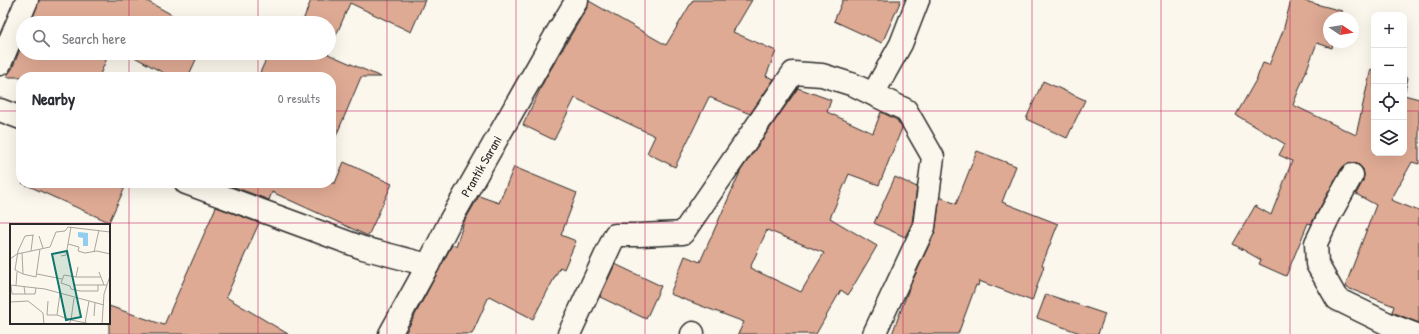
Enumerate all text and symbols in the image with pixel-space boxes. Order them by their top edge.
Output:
north arrow [1323,12,1359,48]
map controls [1371,12,1407,156]
button: + [1371,12,1407,48]
search box [16,16,336,60]
icon: search [30,27,52,49]
text: Search here [62,28,126,49]
button: − [1371,48,1407,84]
button: locate [1371,84,1407,120]
text: Nearby [32,87,75,110]
text: 0 results [278,89,320,107]
button: layers [1371,120,1407,156]
street label: Prantik Sarani [456,132,506,200]
inset map [10,224,110,324]

